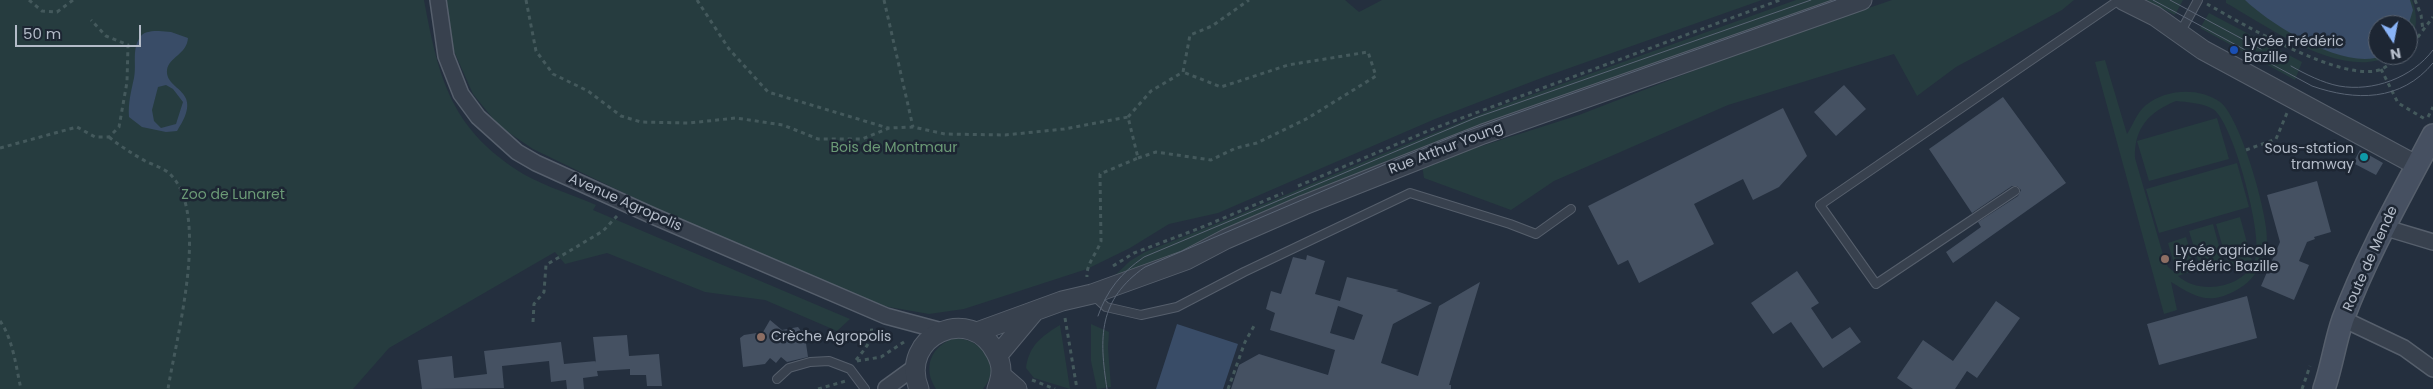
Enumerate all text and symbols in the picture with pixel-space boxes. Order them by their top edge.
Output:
scale bar [18,15,144,47]
north arrow [2368,15,2418,65]
text: 50 m [23,23,61,44]
place label: Lycée Frédéric Bazille [2244,34,2344,66]
text: N [2389,43,2403,65]
marker: Lycée Frédéric Bazille [2228,44,2240,56]
street label: Rue Arthur Young [1386,119,1506,179]
park label: Bois de Montmaur [830,140,958,156]
place label: Sous-station tramway [2265,141,2354,174]
marker: Sous-station tramway [2358,151,2370,163]
street label: Avenue Agropolis [566,171,684,235]
park label: Zoo de Lunaret [181,187,285,203]
street label: Route de Mende [2340,204,2402,314]
place label: Lycée agricole Frédéric Bazille [2175,243,2278,276]
marker: Lycée agricole Frédéric Bazille [2159,253,2171,265]
place label: Crèche Agropolis [771,329,891,345]
marker: Crèche Agropolis [755,331,767,343]

